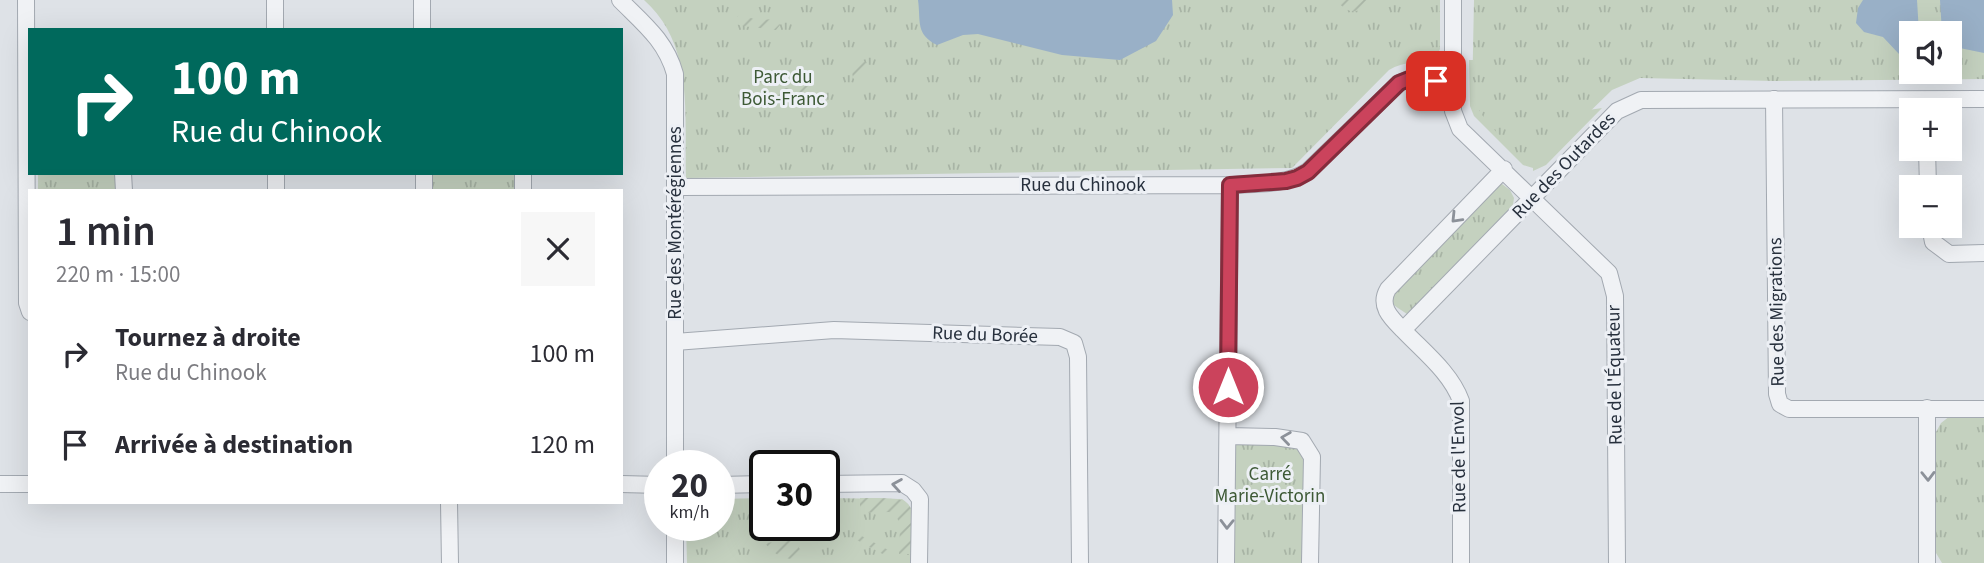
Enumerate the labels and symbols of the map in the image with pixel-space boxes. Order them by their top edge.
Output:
pin [1406,51,1466,111]
park label: Parc du Bois-Franc [741,64,825,113]
street label: Rue des Outardes [1506,107,1622,225]
street label: Rue des Montérégiennes [662,126,689,320]
street label: Rue du Chinook [1020,172,1146,199]
one-way arrow [1452,210,1465,223]
street label: Rue des Migrations [1762,237,1792,387]
street label: Rue de l'Équateur [1600,304,1630,445]
street label: Rue du Borée [932,320,1038,350]
position arrow [1191,350,1265,424]
street label: Rue de l'Envol [1445,401,1473,513]
one-way arrow [1280,431,1292,446]
speed limit sign: 30 [749,450,840,541]
park label: Carré Marie-Victorin [1215,461,1325,510]
one-way arrow [1920,471,1936,482]
one-way arrow [891,478,903,493]
one-way arrow [1219,519,1234,530]

